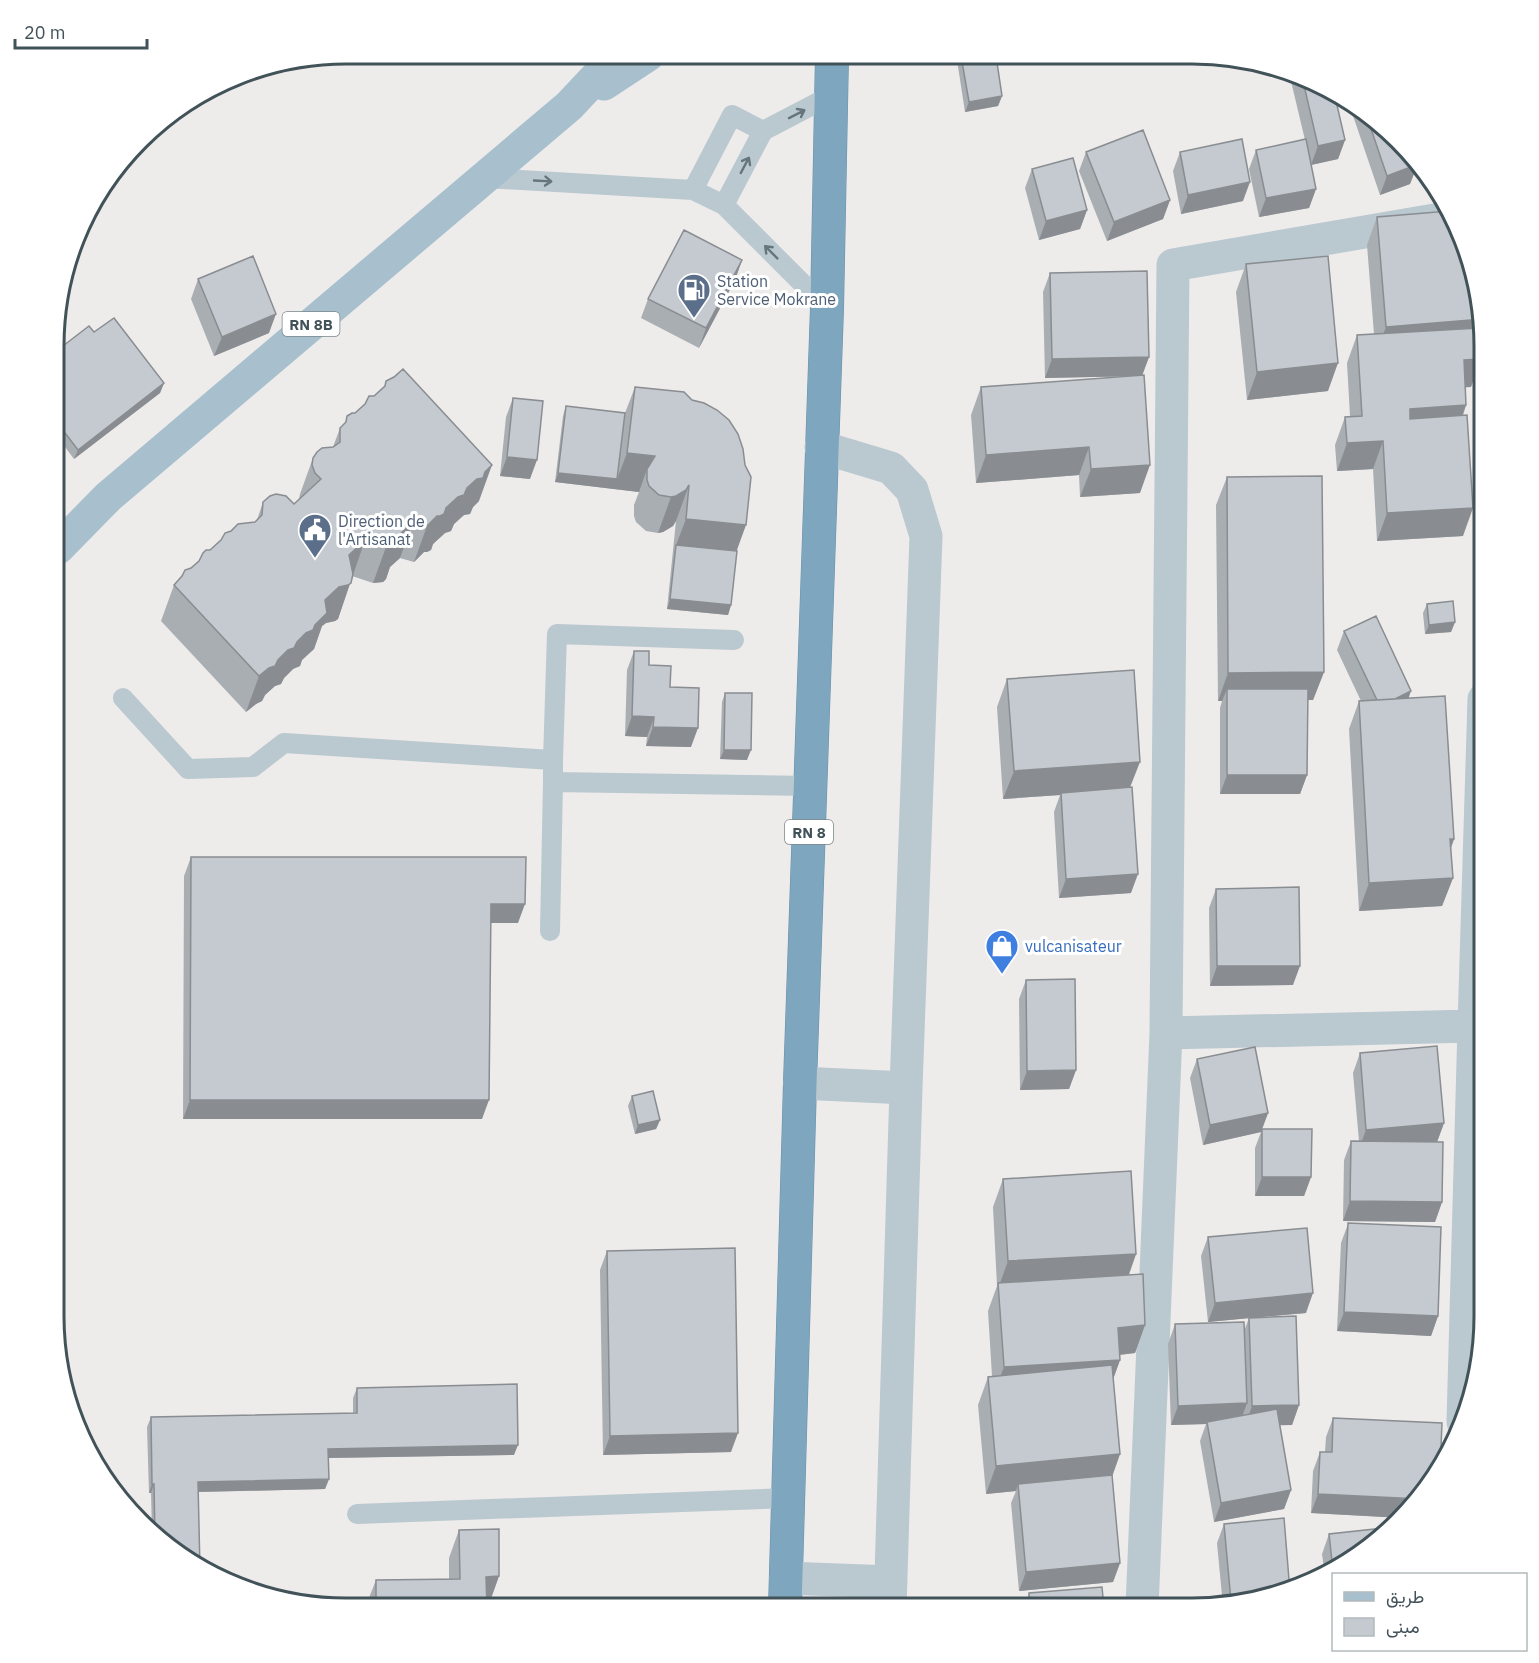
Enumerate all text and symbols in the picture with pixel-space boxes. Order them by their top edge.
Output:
scale bar [15,12,147,50]
text: 20 m [24,21,66,44]
one-way arrow [788,107,806,119]
one-way arrow [740,157,751,175]
one-way arrow [533,176,553,187]
one-way arrow [764,244,778,259]
place label: Station Service Mokrane [717,271,836,309]
fuel station icon: Station Service Mokrane [676,272,712,319]
road number: RN 8B [282,312,340,336]
place label: Direction de l'Artisanat [338,511,425,549]
public building icon: Direction de l'Artisanat [297,512,333,559]
road number: RN 8 [785,820,833,844]
shop icon: vulcanisateur [984,928,1020,975]
place label: vulcanisateur [1025,936,1122,956]
legend [1332,1573,1527,1651]
text: طريق [1386,1585,1424,1608]
text: مبنى [1386,1615,1420,1638]

